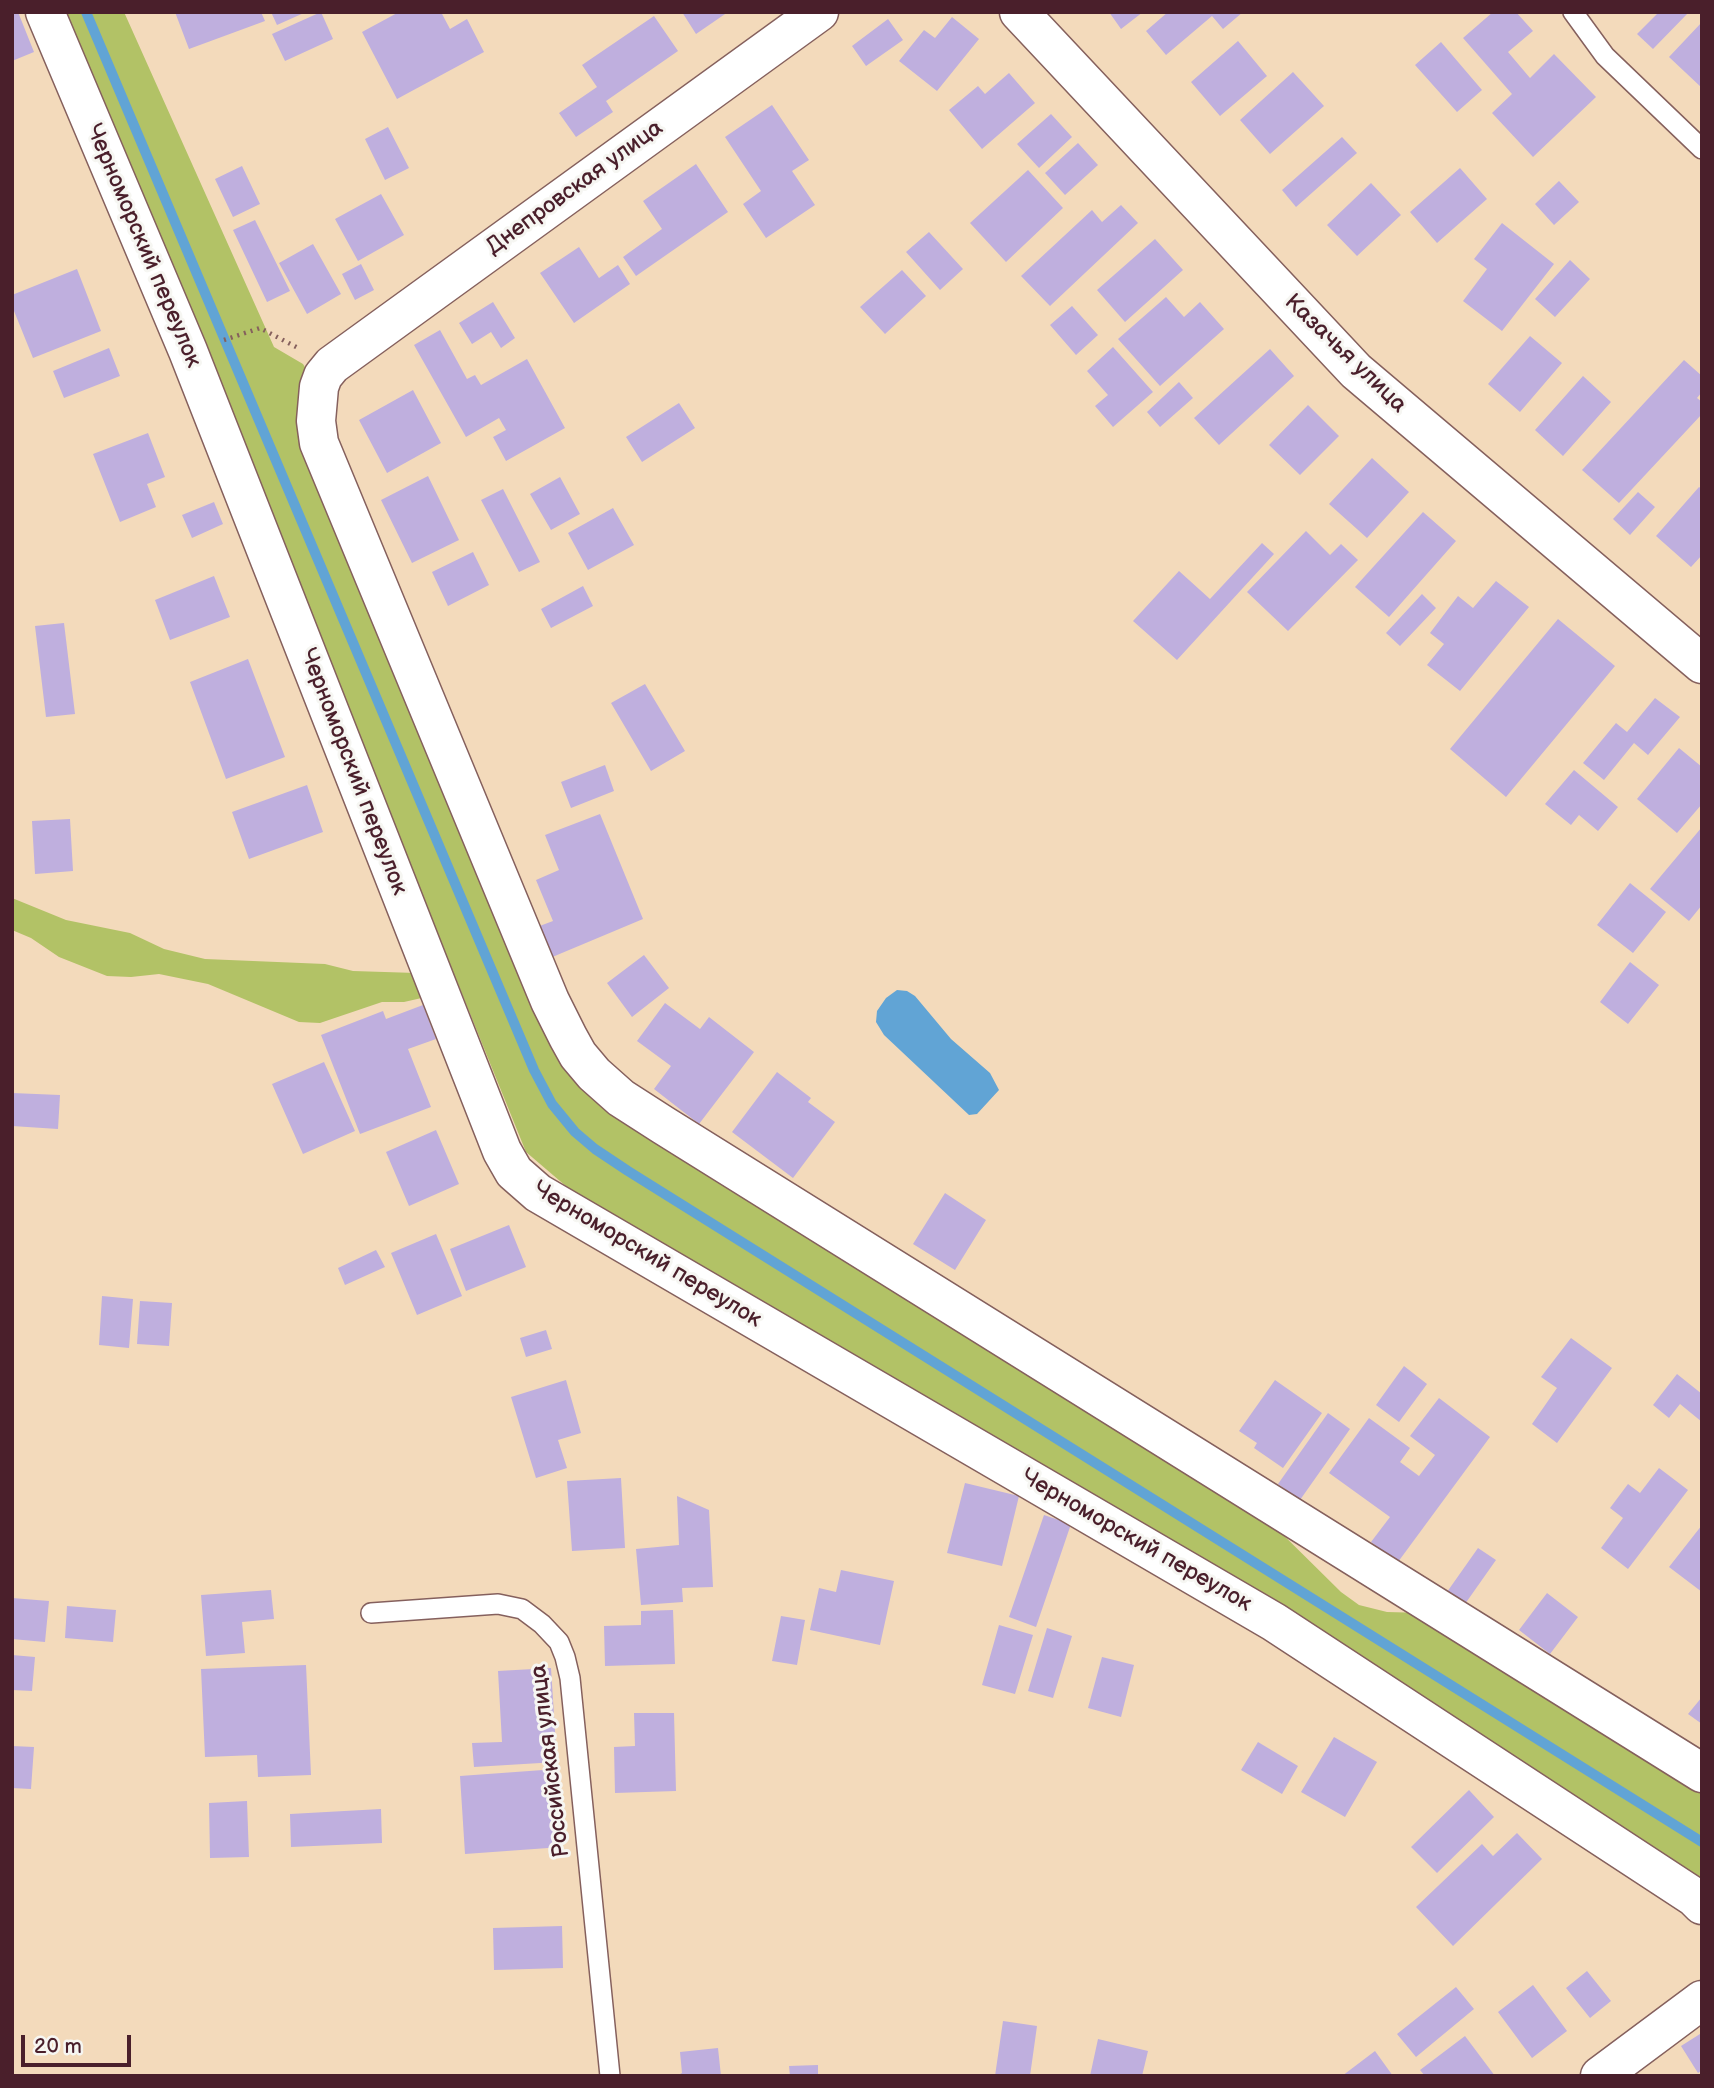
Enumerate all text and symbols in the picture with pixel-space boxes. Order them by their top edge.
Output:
street label: Днепровская улица [481,115,669,261]
street label: Черноморский переулок [79,120,207,372]
street label: Казачья улица [1278,289,1412,419]
street label: Черноморский переулок [293,645,413,899]
street label: Черноморский переулок [528,1176,766,1334]
street label: Черноморский переулок [1016,1464,1256,1618]
street label: Российская улица [525,1663,577,1859]
scale bar [24,2022,135,2066]
text: 20 m [34,2034,82,2059]

